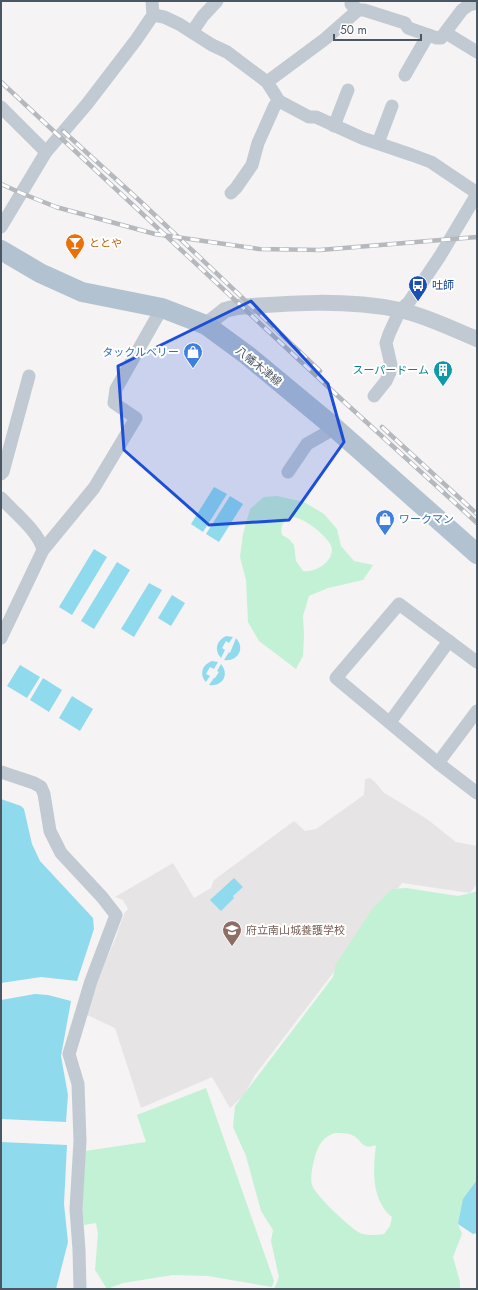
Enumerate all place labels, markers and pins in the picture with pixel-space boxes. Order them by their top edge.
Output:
bar icon: ととや [64,232,86,260]
place label: ととや [89,235,122,251]
bus stop icon: 吐師 [407,274,429,302]
place label: 吐師 [432,277,454,293]
shop icon: タックルベリー [182,341,204,369]
place label: タックルベリー [102,344,179,360]
building icon: スーパードーム [432,359,454,387]
place label: スーパードーム [352,362,429,378]
shop icon: ワークマン [374,508,396,536]
place label: ワークマン [399,511,454,527]
school or university icon: 府立南山城養護学校 [221,919,243,947]
place label: 府立南山城養護学校 [246,922,345,938]

